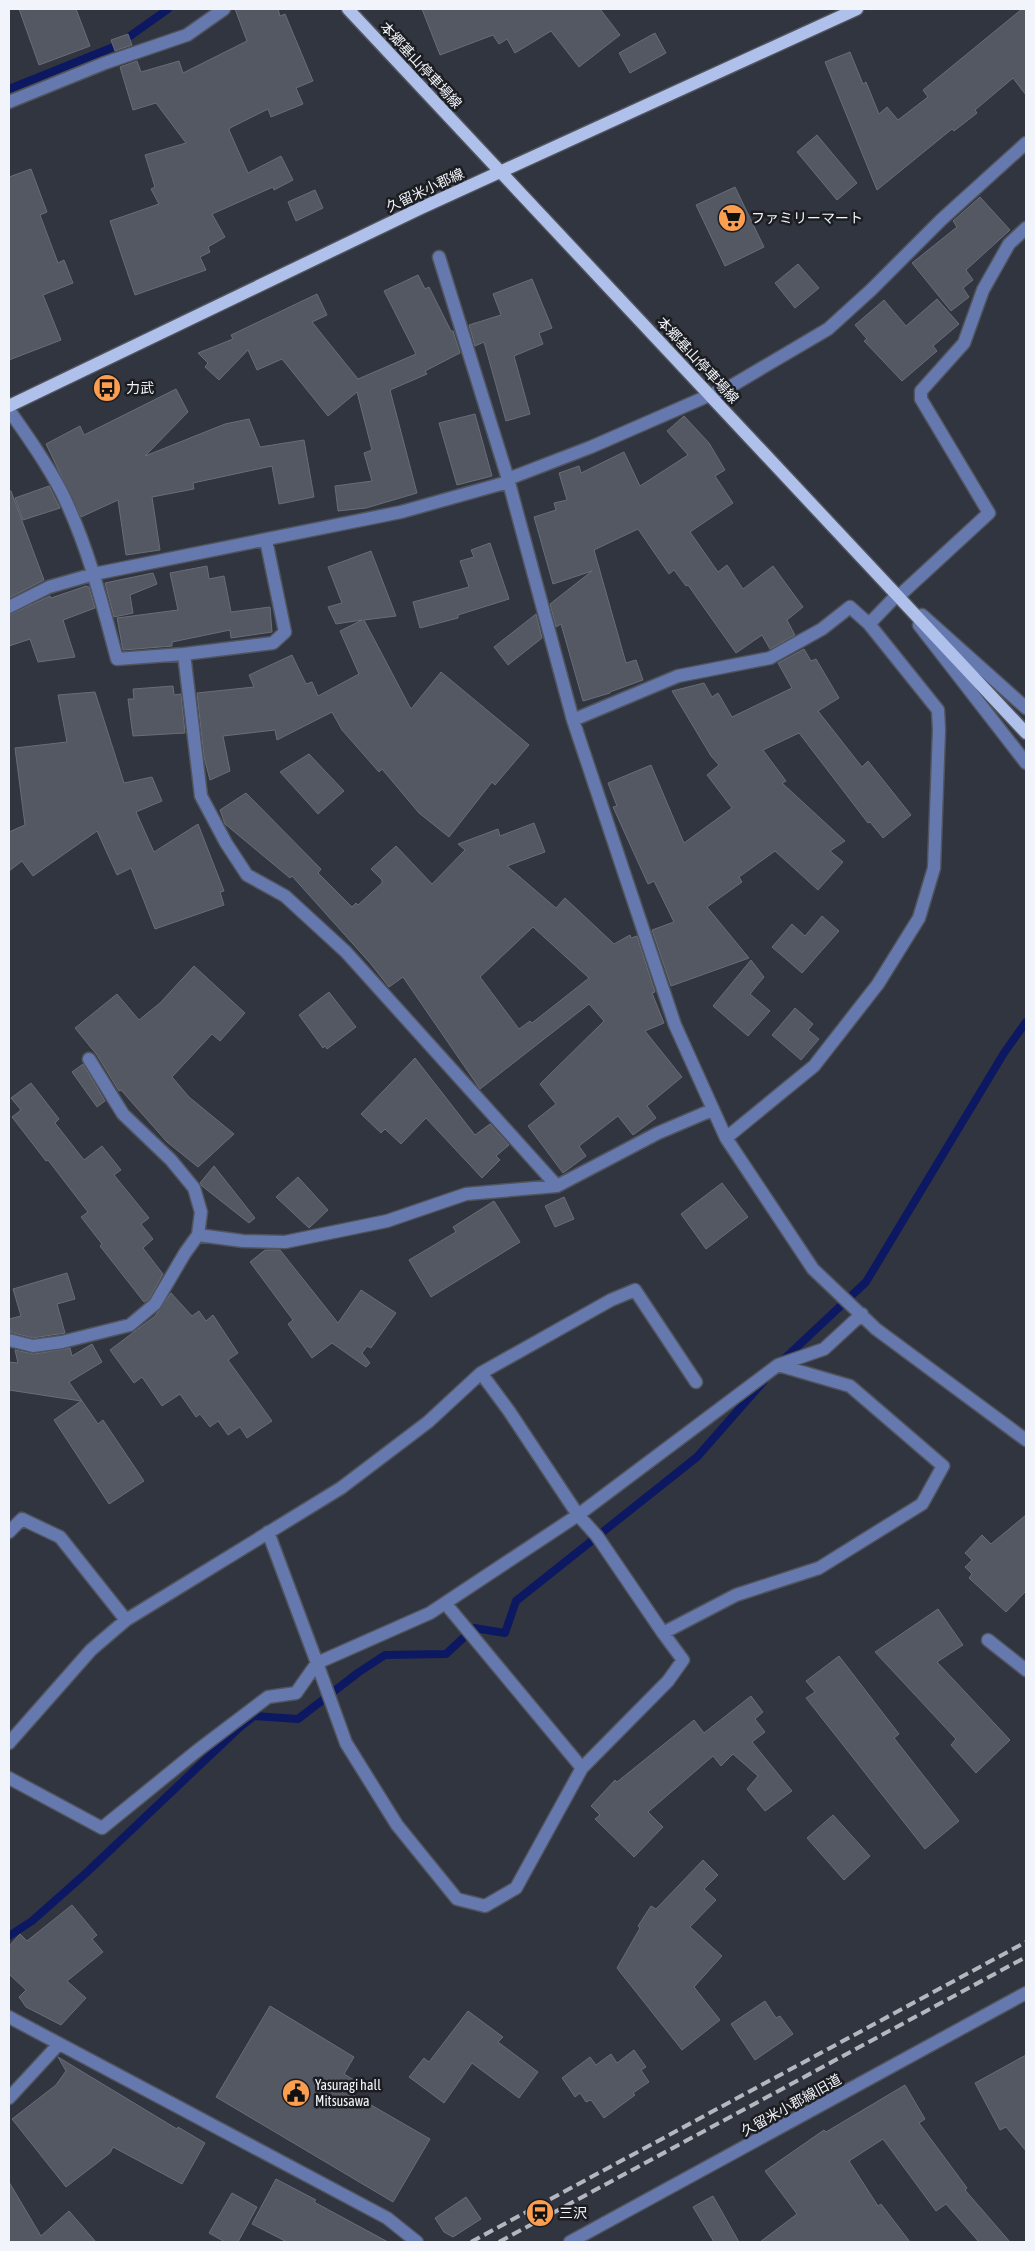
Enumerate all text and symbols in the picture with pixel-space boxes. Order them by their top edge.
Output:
street label: 本郷基山停車場線 [377,19,465,111]
street label: 久留米小郡線 [384,165,466,215]
supermarket icon: ファミリーマート [717,203,747,233]
place label: ファミリーマート [751,210,863,226]
street label: 本郷基山停車場線 [654,314,742,406]
bus stop icon: 力武 [92,373,122,403]
place label: 力武 [126,380,154,396]
street label: 久留米小郡線旧道 [738,2071,844,2139]
place label: Yasuragi hall Mitsusawa [315,2077,381,2109]
public building icon: Yasuragi hall Mitsusawa [281,2078,311,2108]
station icon: 三沢 [525,2198,555,2228]
place label: 三沢 [559,2205,587,2221]

